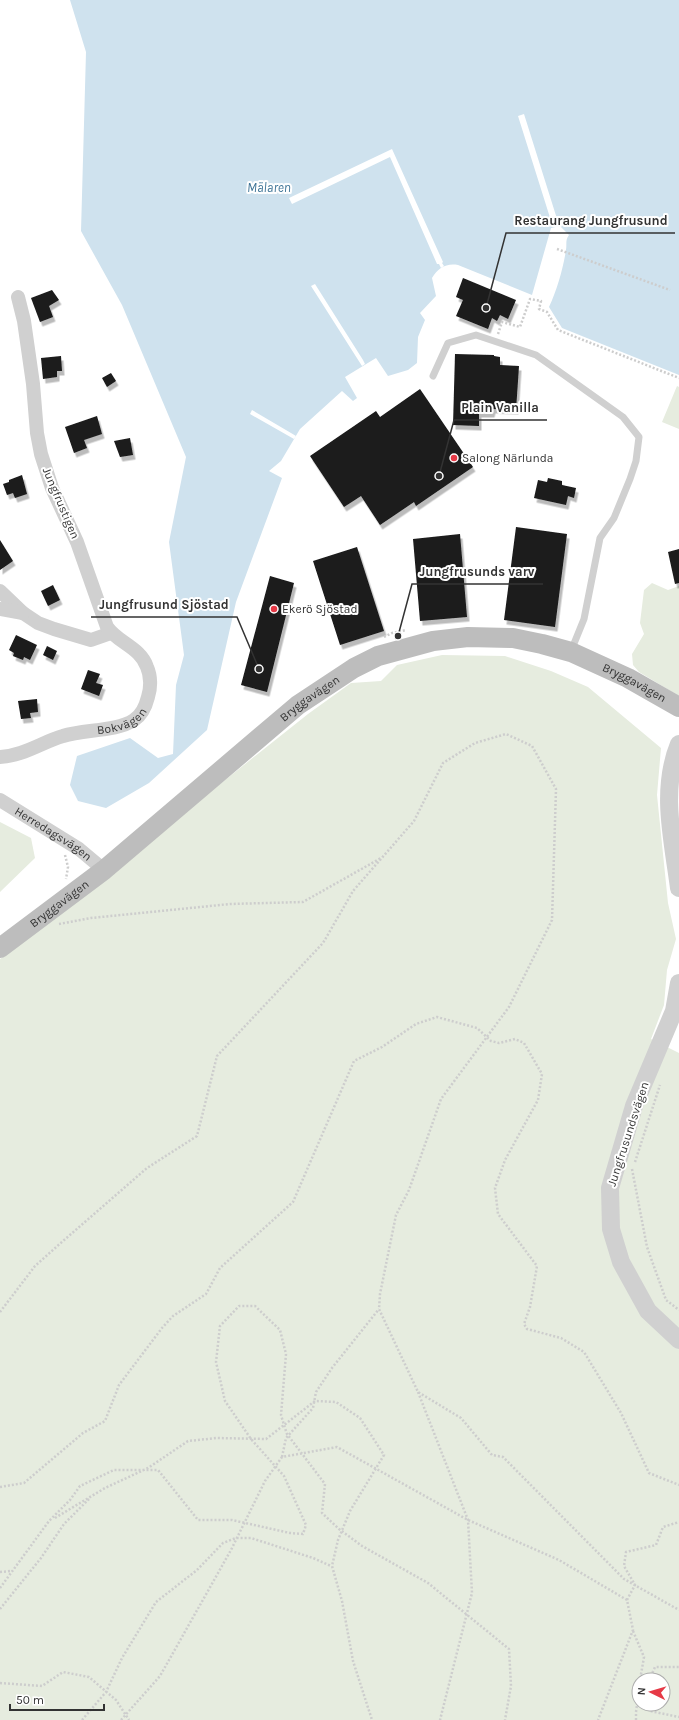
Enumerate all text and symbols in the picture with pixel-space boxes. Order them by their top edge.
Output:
water label: Mälaren [247,180,291,195]
callout: Restaurang Jungfrusund [506,208,675,233]
text: Restaurang Jungfrusund [514,213,668,228]
callout: Plain Vanilla [454,395,547,420]
text: Plain Vanilla [461,400,539,415]
place label: Salong Närlunda [462,451,553,465]
marker: Salong Närlunda [449,453,459,463]
street label: Jungfrustigen [40,465,82,541]
callout: Jungfrusunds varv [412,559,543,584]
text: Jungfrusunds varv [419,564,535,579]
callout: Jungfrusund Sjöstad [91,592,237,617]
text: Jungfrusund Sjöstad [99,597,229,612]
place label: Ekerö Sjöstad [282,602,358,616]
marker: Ekerö Sjöstad [269,604,279,614]
street label: Bryggavägen [600,660,669,705]
street label: Bryggavägen [277,672,342,724]
street label: Bokvägen [96,705,150,737]
street label: Herredagsvägen [12,804,95,864]
street label: Bryggavägen [27,877,92,930]
street label: Jungfrusundsvägen [605,1080,651,1188]
north arrow [631,1672,671,1712]
scale bar [10,1686,104,1712]
text: N [635,1687,648,1696]
text: 50 m [16,1693,44,1707]

